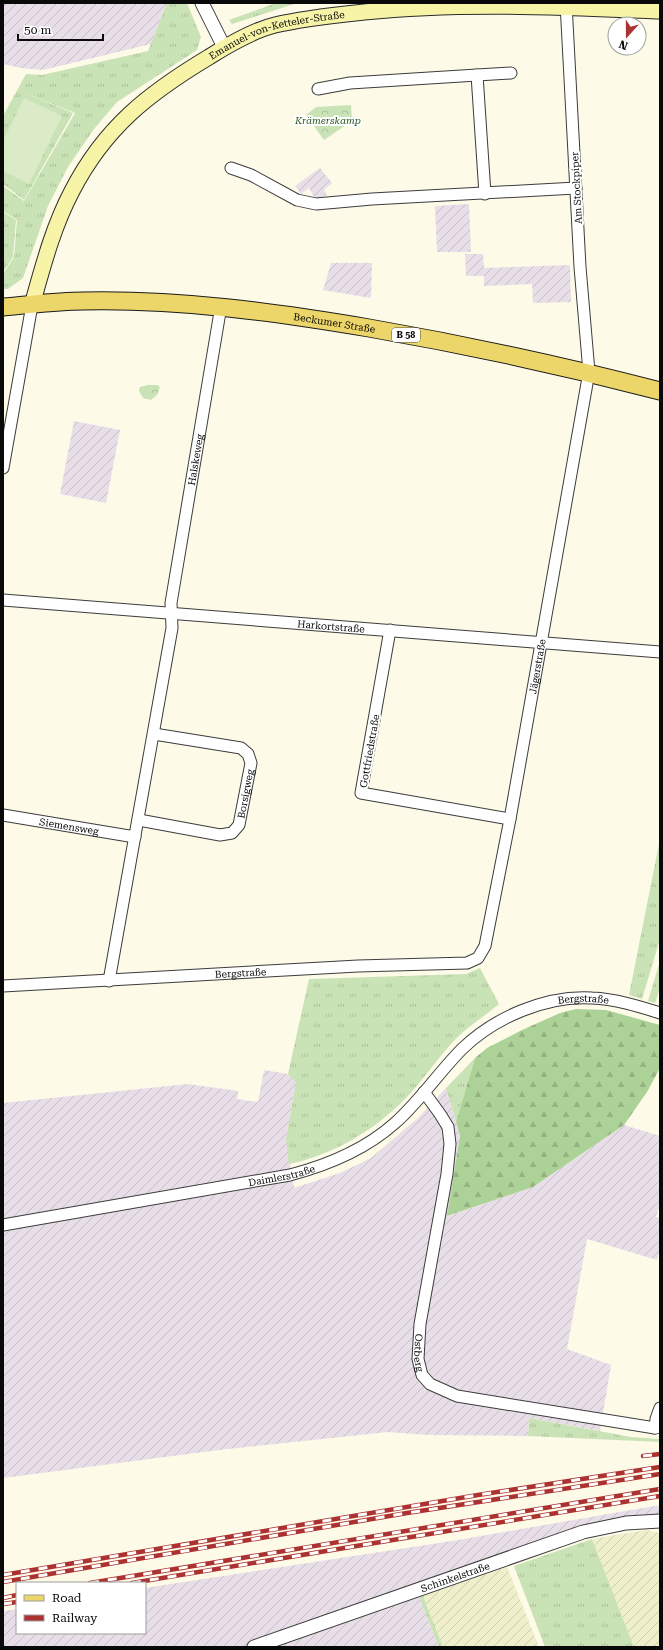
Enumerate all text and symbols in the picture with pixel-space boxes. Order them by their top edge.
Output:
street label: Emanuel-von-Ketteler-Straße [207,9,346,62]
scale bar [18,16,103,42]
north arrow [607,16,647,56]
text: 50 m [24,23,51,37]
text: N [617,37,630,52]
park label: Krämerskamp [294,115,361,126]
street label: Am Stockpiper [569,152,584,224]
street label: Beckumer Straße [293,311,377,335]
road number: B 58 [392,328,420,342]
street label: Halskeweg [186,433,205,486]
street label: Harkortstraße [297,618,366,635]
street label: Jägerstraße [527,638,548,695]
street label: Gottfriedstraße [358,713,381,789]
street label: Borsigweg [235,768,256,819]
street label: Siemensweg [39,816,100,837]
street label: Bergstraße [215,966,267,980]
street label: Bergstraße [557,993,610,1006]
street label: Daimlerstraße [248,1163,317,1188]
street label: Ostberg [412,1333,426,1373]
street label: Schinkelstraße [419,1560,492,1594]
legend [16,1582,146,1634]
text: Road [52,1591,82,1605]
text: Railway [52,1611,98,1625]

